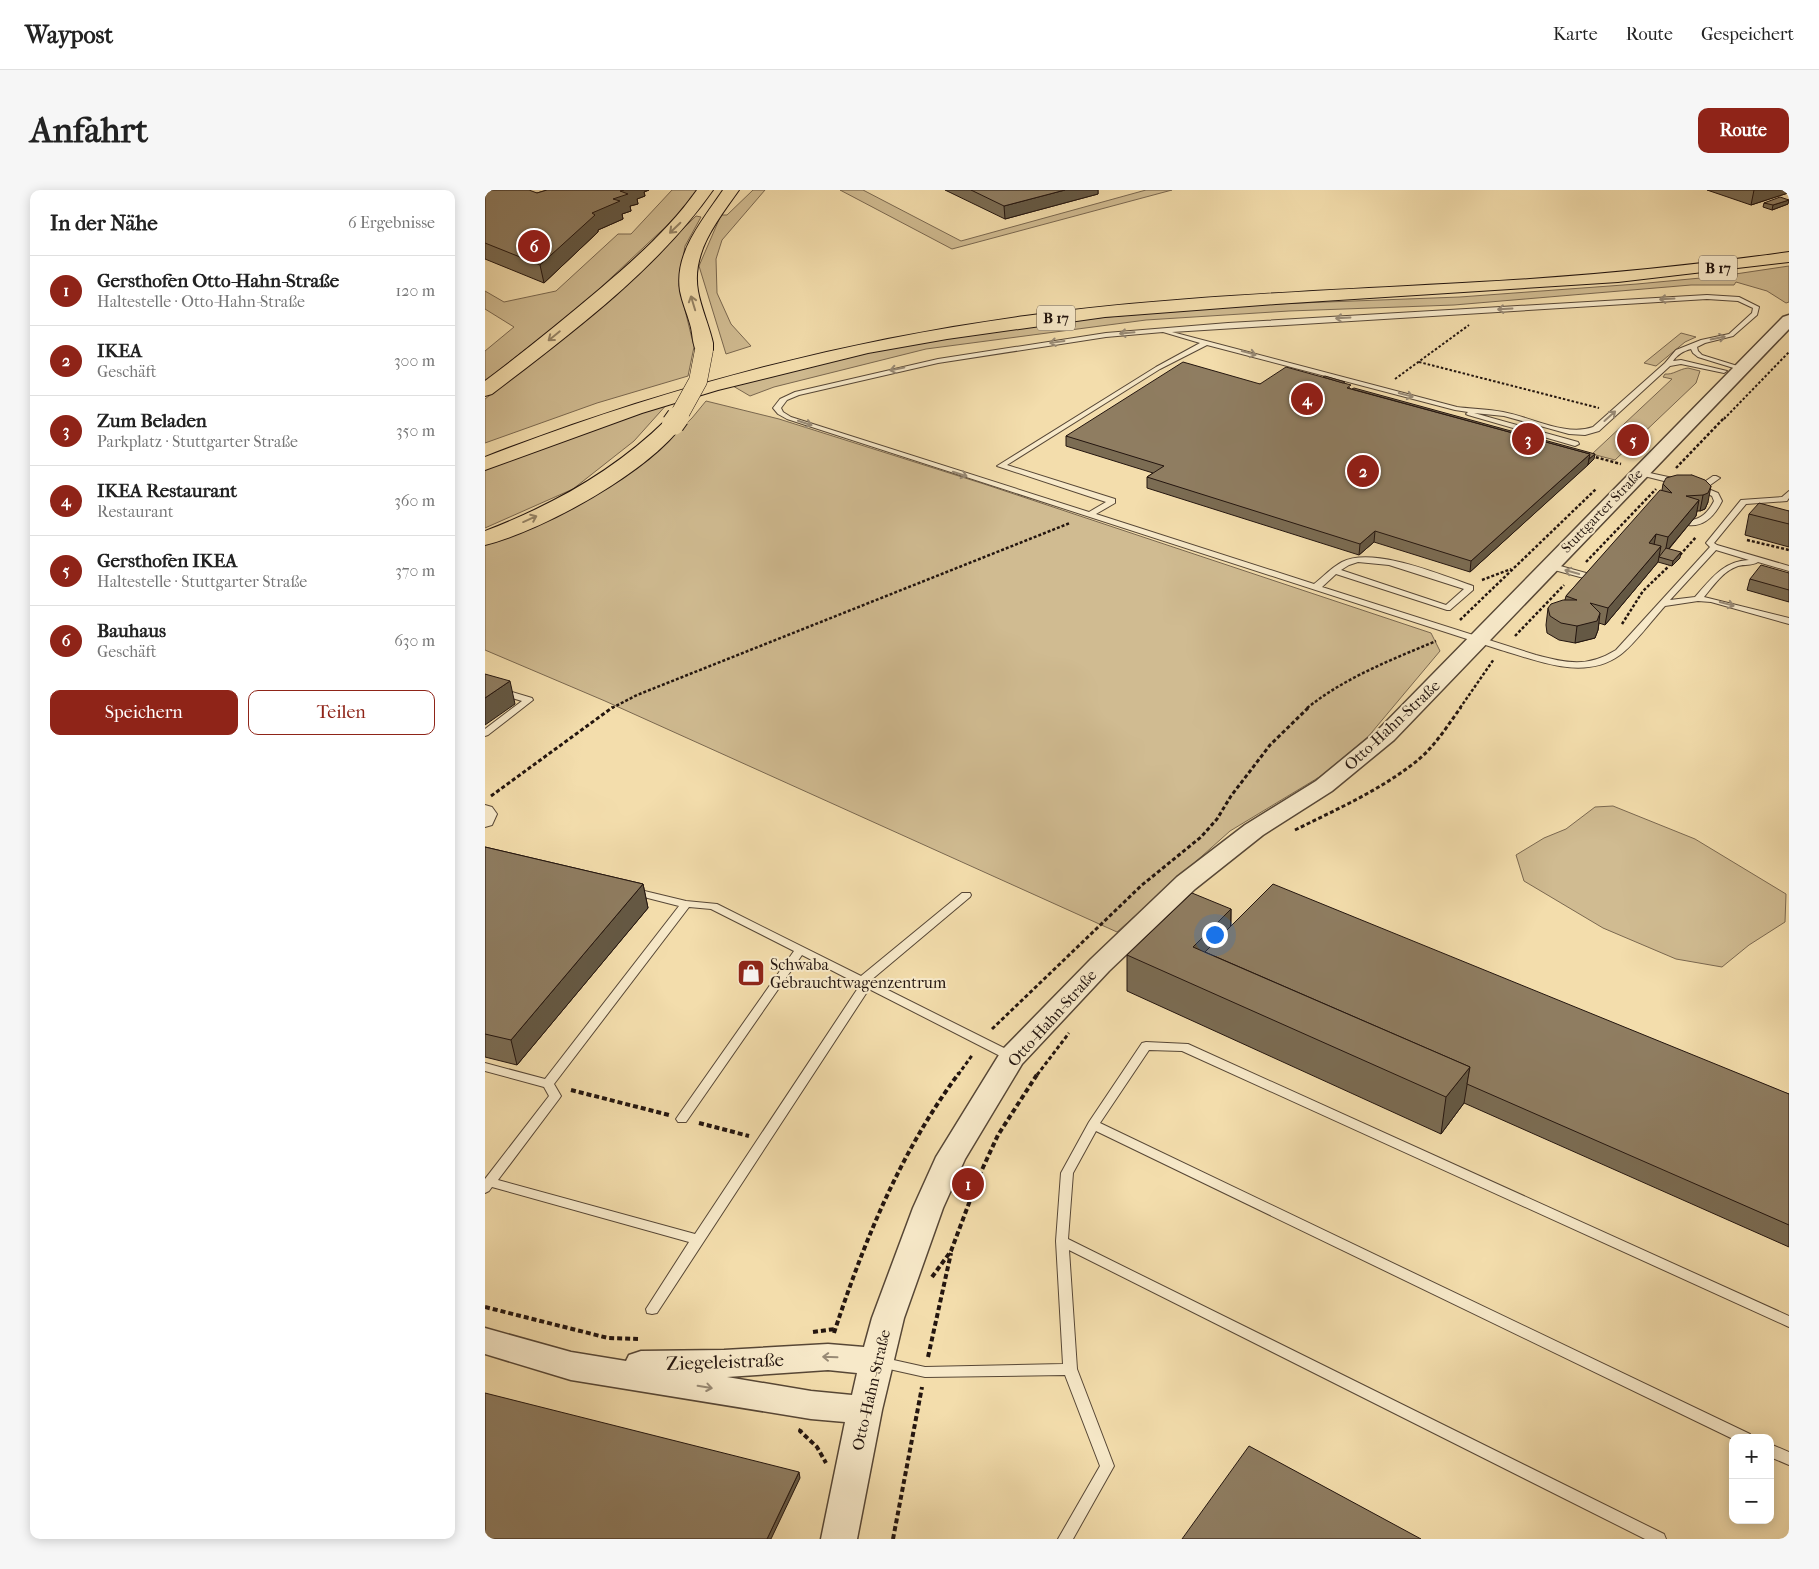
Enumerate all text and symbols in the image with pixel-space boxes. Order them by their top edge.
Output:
text: Waypost [25,21,113,49]
text: Karte [1553,24,1598,45]
text: Route [1626,24,1673,45]
text: Gespeichert [1701,24,1794,45]
button: Route [1698,108,1789,153]
text: Anfahrt [30,110,148,151]
text: In der Nähe [50,211,158,235]
text: 6 Ergebnisse [348,213,435,232]
one-way arrow [669,222,681,234]
pin: 6 [518,227,550,265]
road number: B 17 [1699,256,1737,280]
text: Gersthofen Otto-Hahn-Straße [97,270,339,292]
text: 1 [63,281,69,300]
text: 120 m [396,281,435,300]
text: Haltestelle · Otto-Hahn-Straße [97,292,305,311]
one-way arrow [1659,295,1675,304]
one-way arrow [687,296,697,312]
one-way arrow [1497,304,1513,313]
road number: B 17 [1037,306,1075,330]
one-way arrow [1335,314,1351,323]
one-way arrow [1119,328,1135,338]
one-way arrow [548,330,561,341]
one-way arrow [1710,333,1726,342]
one-way arrow [1050,337,1066,347]
text: IKEA [97,340,142,362]
one-way arrow [1240,349,1256,359]
text: 2 [62,351,70,370]
text: 300 m [394,351,435,370]
text: Geschäft [97,362,157,381]
one-way arrow [890,365,906,374]
pin: 4 [1291,380,1323,418]
one-way arrow [1397,391,1413,401]
text: Zum Beladen [97,410,207,432]
one-way arrow [1603,410,1616,422]
one-way arrow [797,419,813,428]
pin: 3 [1512,420,1544,458]
text: 3 [63,421,69,440]
text: 350 m [396,421,435,440]
pin: 5 [1617,421,1649,459]
text: Parkplatz · Stuttgarter Straße [97,432,298,451]
pin: 2 [1347,452,1379,490]
street label: Stuttgarter Straße [1558,465,1646,557]
one-way arrow [951,470,967,479]
text: IKEA Restaurant [97,480,237,502]
text: 4 [61,491,71,510]
text: 360 m [394,491,435,510]
text: Restaurant [97,502,173,521]
one-way arrow [522,514,537,524]
text: Gersthofen IKEA [97,550,237,572]
text: 5 [63,561,69,580]
text: 370 m [395,561,435,580]
one-way arrow [1564,566,1580,576]
text: Haltestelle · Stuttgarter Straße [97,572,307,591]
one-way arrow [1719,600,1735,610]
text: Bauhaus [97,620,166,642]
text: 6 [62,631,70,650]
text: 630 m [394,631,435,650]
text: Geschäft [97,642,157,661]
street label: Otto-Hahn-Straße [1340,676,1444,774]
button: Speichern [50,690,238,735]
button: Teilen [248,690,435,735]
your location [1202,922,1228,948]
place label: Schwaba Gebrauchtwagenzentrum [770,955,947,992]
shop icon: Schwaba Gebrauchtwagenzentrum [736,958,766,988]
street label: Otto-Hahn-Straße [1004,966,1101,1070]
pin: 1 [952,1165,984,1203]
street label: Otto-Hahn-Straße [848,1328,894,1452]
street label: Ziegeleistraße [666,1349,784,1375]
one-way arrow [822,1353,838,1362]
one-way arrow [697,1383,713,1393]
map controls [1729,1434,1774,1524]
button: + [1729,1434,1774,1479]
button: − [1729,1479,1774,1524]

